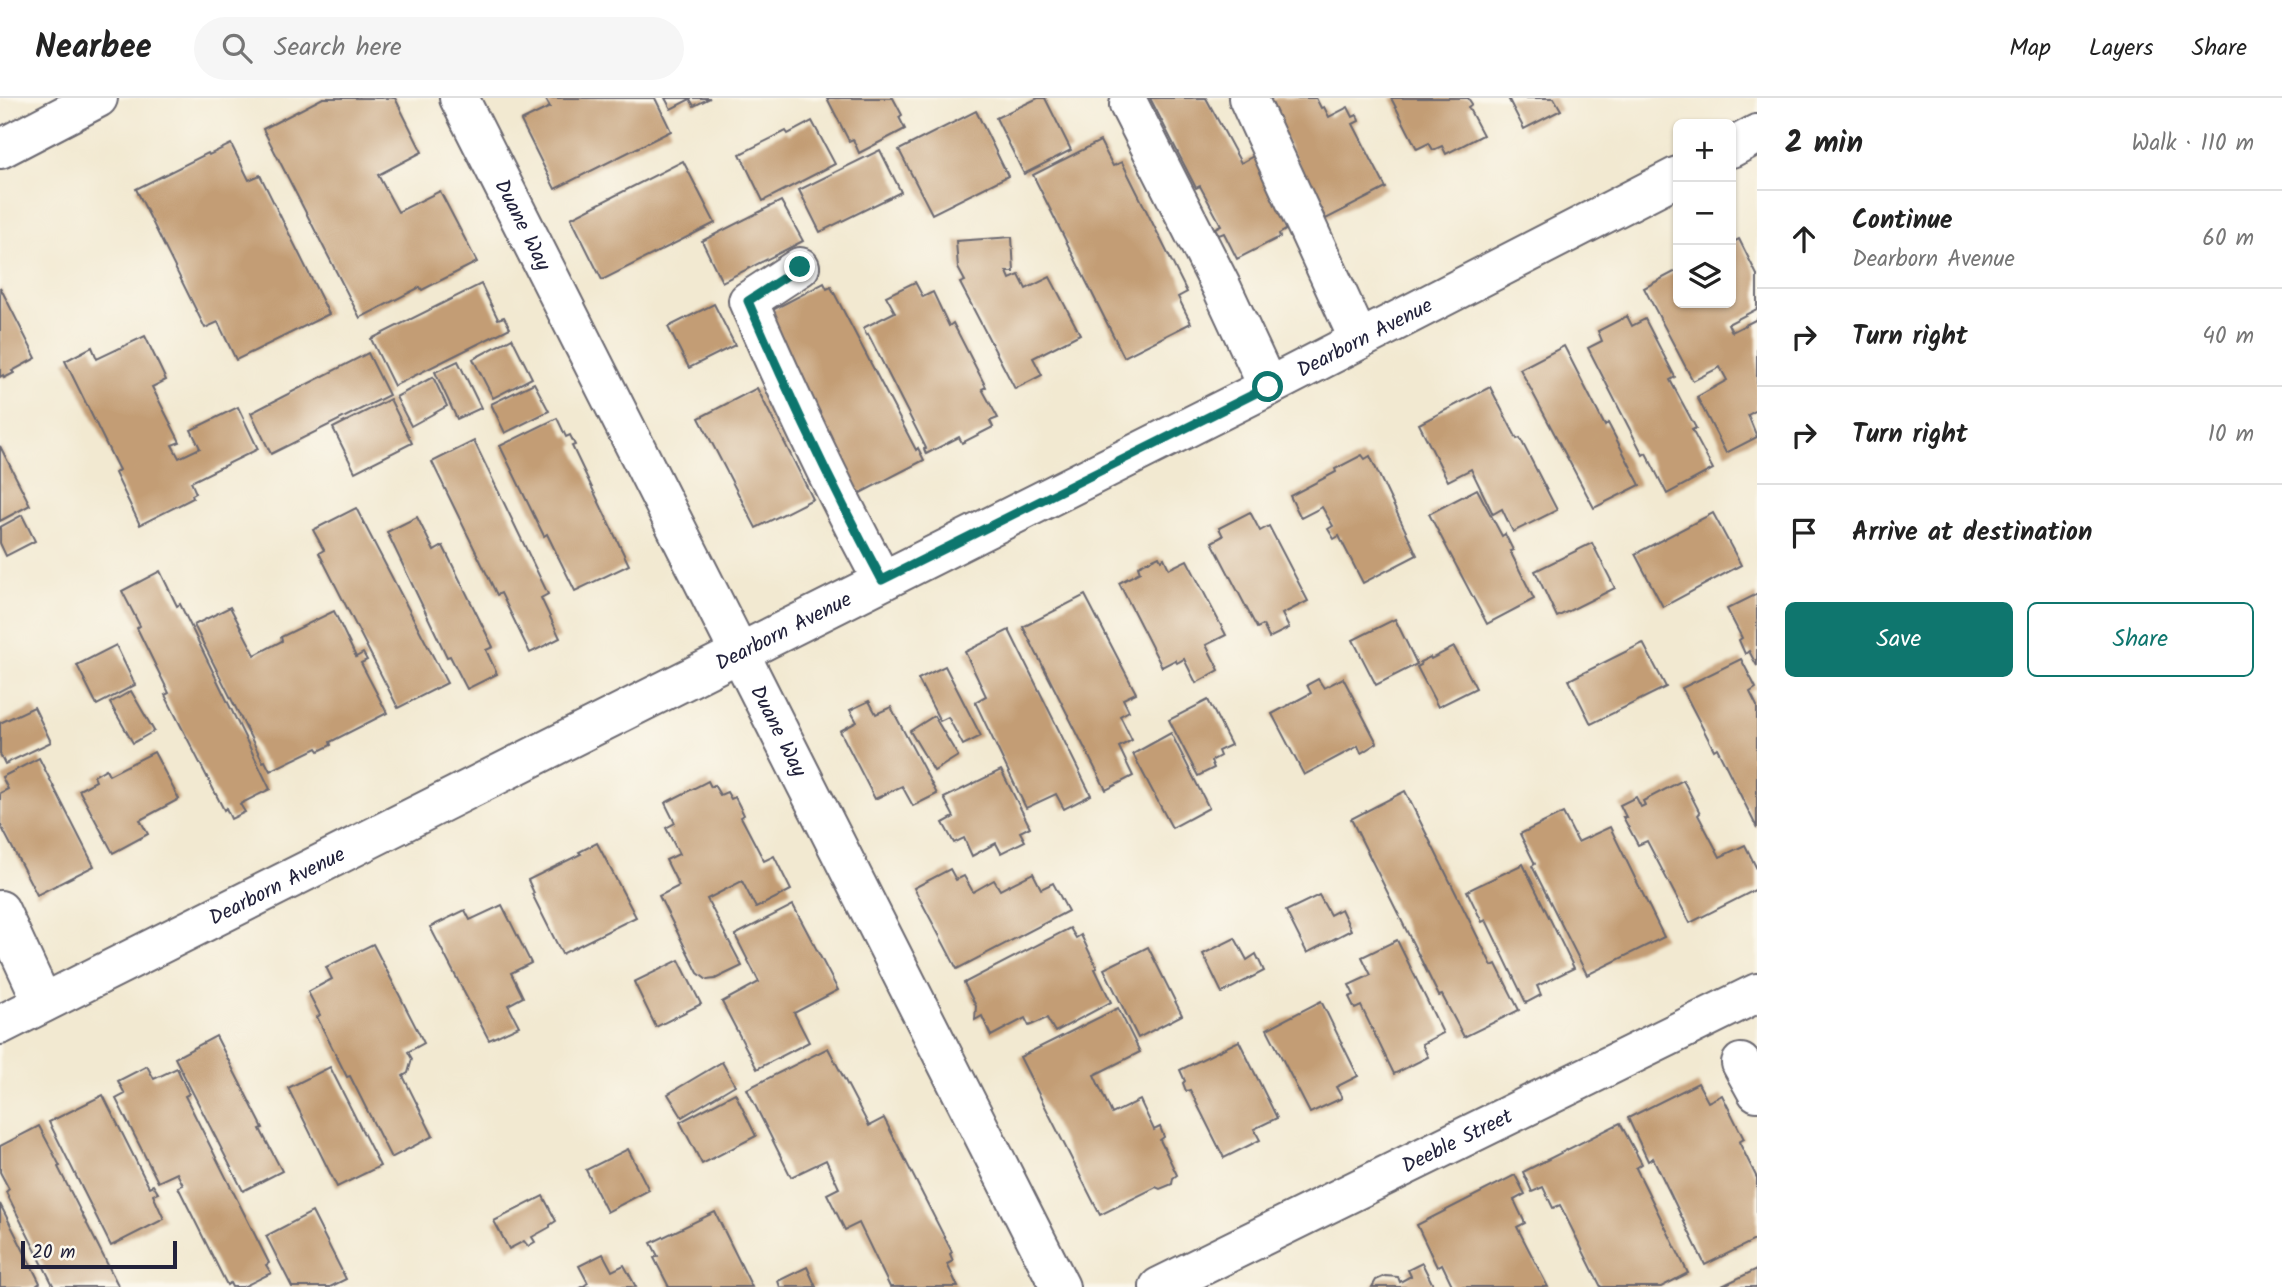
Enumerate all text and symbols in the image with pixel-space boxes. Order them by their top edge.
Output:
search box [194,17,684,80]
text: Nearbee [35,22,152,75]
text: Search here [274,27,402,69]
icon: search [218,29,256,67]
text: Map [2009,29,2051,68]
text: Layers [2089,29,2153,68]
text: Share [2191,29,2247,68]
map controls [1673,119,1736,308]
button: + [1673,119,1736,182]
text: 2 min [1785,120,1863,168]
text: Walk · 110 m [2131,126,2254,162]
street label: Duane Way [485,174,559,277]
button: − [1673,182,1736,245]
text: Continue [1852,200,1953,242]
icon: ahead [1785,220,1823,258]
text: 60 m [2202,221,2254,257]
text: Dearborn Avenue [1852,242,2015,278]
button: layers [1673,245,1736,308]
route end [784,251,815,282]
street label: Dearborn Avenue [1291,290,1439,387]
text: Turn right [1852,316,1968,358]
icon: right [1785,318,1823,356]
text: 40 m [2202,319,2254,355]
route start [1252,371,1283,402]
text: Turn right [1852,414,1968,456]
icon: right [1785,416,1823,454]
text: 10 m [2208,417,2254,453]
text: Arrive at destination [1852,512,2092,554]
icon: arrive [1785,514,1823,552]
street label: Dearborn Avenue [710,584,858,680]
button: Save [1785,602,2013,677]
button: Share [2027,602,2254,677]
street label: Duane Way [741,680,815,783]
street label: Dearborn Avenue [204,839,352,935]
street label: Deeble Street [1397,1100,1519,1183]
scale bar [21,1238,177,1270]
text: 20 m [32,1238,75,1268]

